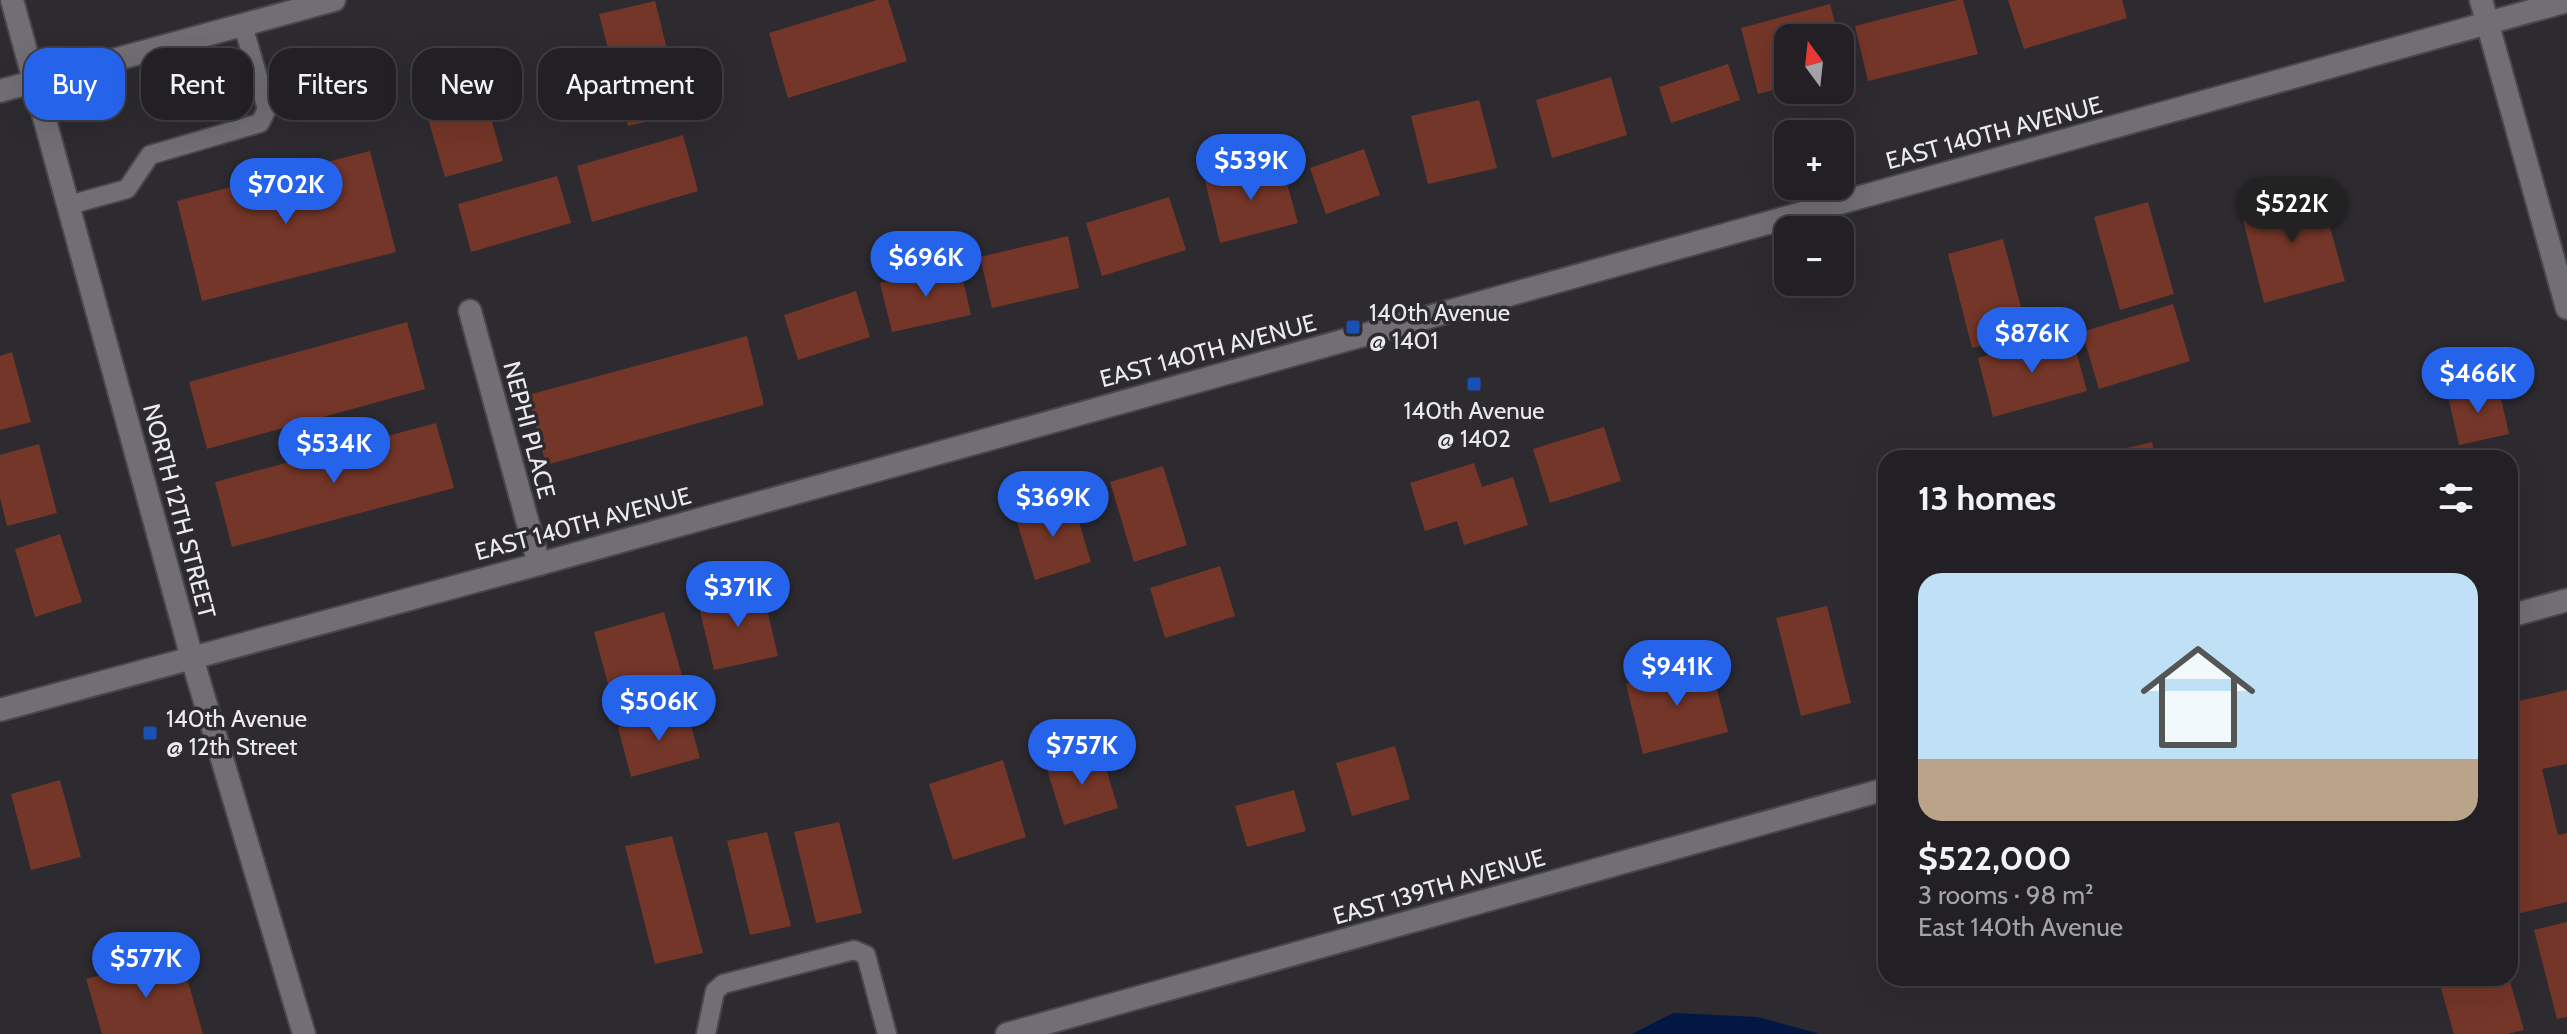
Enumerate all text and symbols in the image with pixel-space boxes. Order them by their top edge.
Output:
north arrow [1774,24,1854,104]
map controls [1774,24,1854,296]
chip: Buy [24,48,125,120]
chip: Rent [141,48,253,120]
chip: Filters [269,48,396,120]
chip: New [412,48,522,120]
chip: Apartment [538,48,722,120]
street label: EAST 140TH AVENUE [1883,90,2105,175]
button: + [1774,120,1854,200]
pin: $539K [1195,134,1307,202]
text: $539K [1214,144,1288,176]
pin: $702K [230,158,342,226]
text: $702K [248,168,324,200]
pin: $522K [2236,177,2348,245]
text: $522K [2256,187,2328,219]
button: − [1774,216,1854,296]
pin: $696K [870,231,982,299]
text: $696K [888,241,964,273]
place label: 140th Avenue @ 1401 [1369,298,1510,355]
pin: $876K [1976,307,2088,375]
street label: EAST 140TH AVENUE [1097,308,1319,393]
text: $876K [1995,317,2069,349]
marker: 140th Avenue @ 1401 [1344,318,1362,336]
pin: $466K [2422,347,2534,415]
text: $466K [2440,357,2516,389]
street label: NEPHI PLACE [497,358,562,502]
marker: 140th Avenue @ 1402 [1465,375,1483,393]
place label: 140th Avenue @ 1402 [1403,396,1545,453]
street label: NORTH 12TH STREET [137,400,222,621]
pin: $534K [278,417,390,485]
text: $534K [296,427,372,459]
pin: $369K [997,471,1109,539]
icon: filters [2434,476,2478,520]
text: 13 homes [1918,477,2056,519]
street label: EAST 140TH AVENUE [472,481,694,566]
text: $369K [1016,481,1090,513]
pin: $371K [682,561,794,629]
text: $371K [704,571,772,603]
icon: home [2126,625,2270,769]
pin: $941K [1621,640,1733,708]
text: $941K [1641,650,1713,682]
pin: $506K [603,675,715,743]
text: $506K [620,685,698,717]
place label: 140th Avenue @ 12th Street [166,704,307,761]
pin: $757K [1026,719,1138,787]
marker: 140th Avenue @ 12th Street [141,724,159,742]
text: $757K [1046,729,1118,761]
text: $522,000 [1918,837,2072,879]
street label: EAST 139TH AVENUE [1330,842,1548,931]
text: 3 rooms · 98 m² [1918,879,2094,911]
text: East 140th Avenue [1918,911,2123,943]
pin: $577K [90,932,202,1000]
text: $577K [110,942,182,974]

